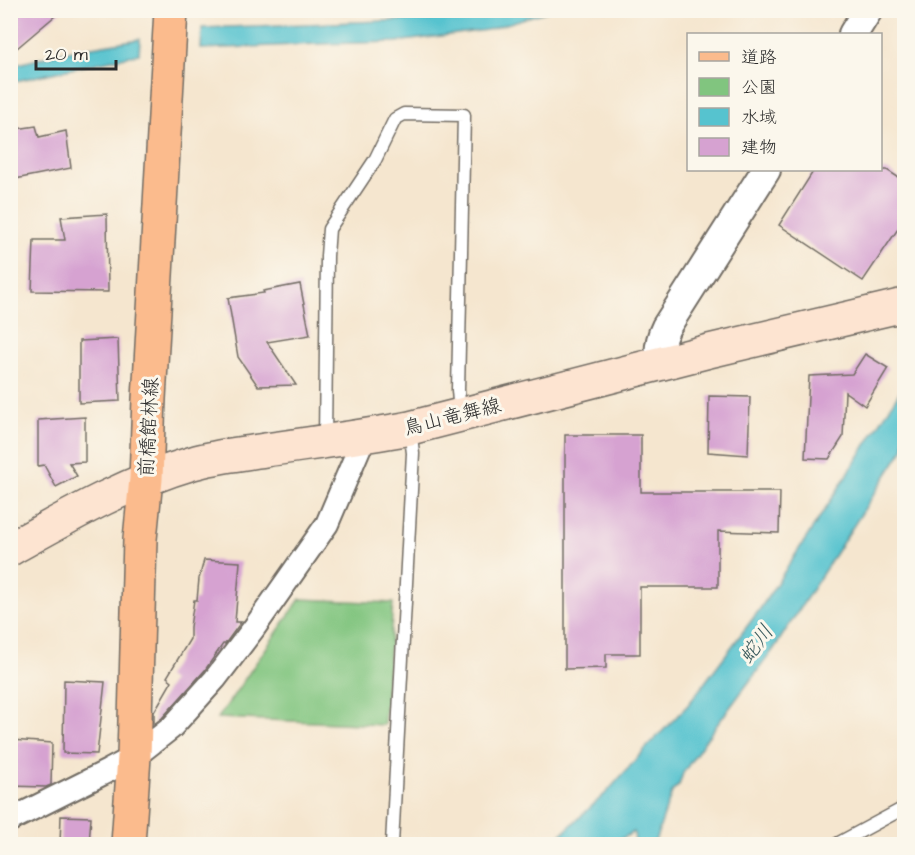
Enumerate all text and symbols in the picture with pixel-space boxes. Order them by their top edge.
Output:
scale bar [36,33,116,71]
legend [687,33,882,171]
text: 20 m [45,42,88,67]
text: 道路 [741,45,777,70]
text: 公園 [741,75,777,100]
text: 水域 [741,105,777,130]
text: 建物 [741,135,777,160]
street label: 前橋館林線 [132,376,166,478]
street label: 鳥山竜舞線 [400,391,504,443]
water label: 蛇川 [732,619,780,670]

